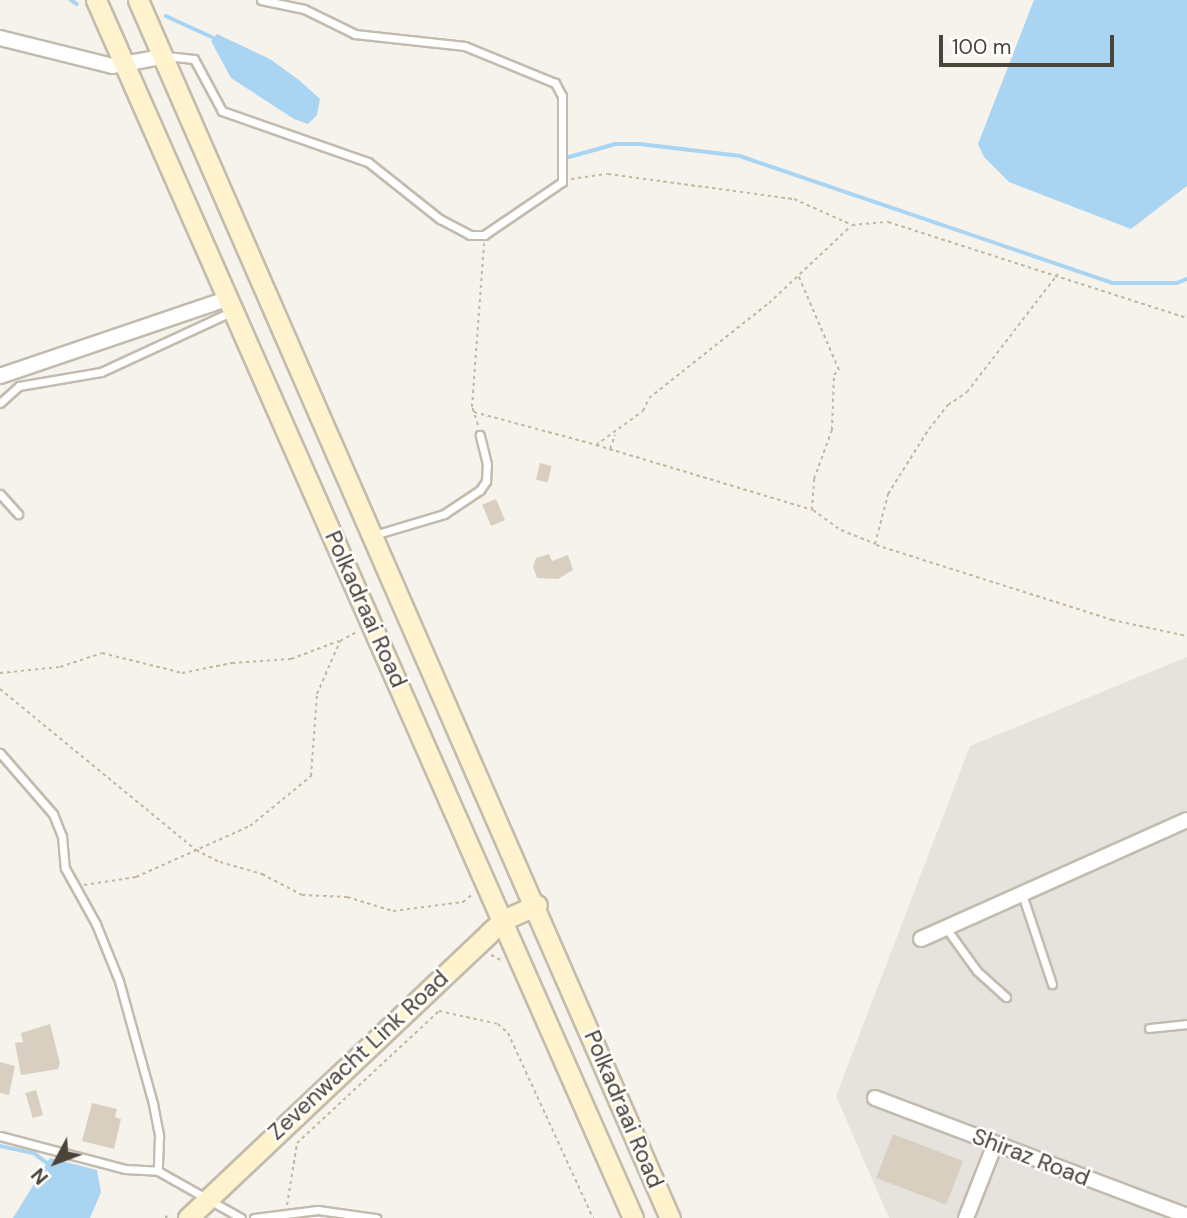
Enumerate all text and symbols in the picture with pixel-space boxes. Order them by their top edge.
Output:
scale bar [942,21,1117,65]
text: 100 m [952,33,1012,61]
street label: Polkadraai Road [319,526,413,692]
street label: Zevenwacht Link Road [262,964,454,1146]
street label: Polkadraai Road [578,1026,670,1192]
street label: Shiraz Road [968,1122,1094,1192]
north arrow [21,1127,91,1197]
text: N [26,1163,54,1190]

